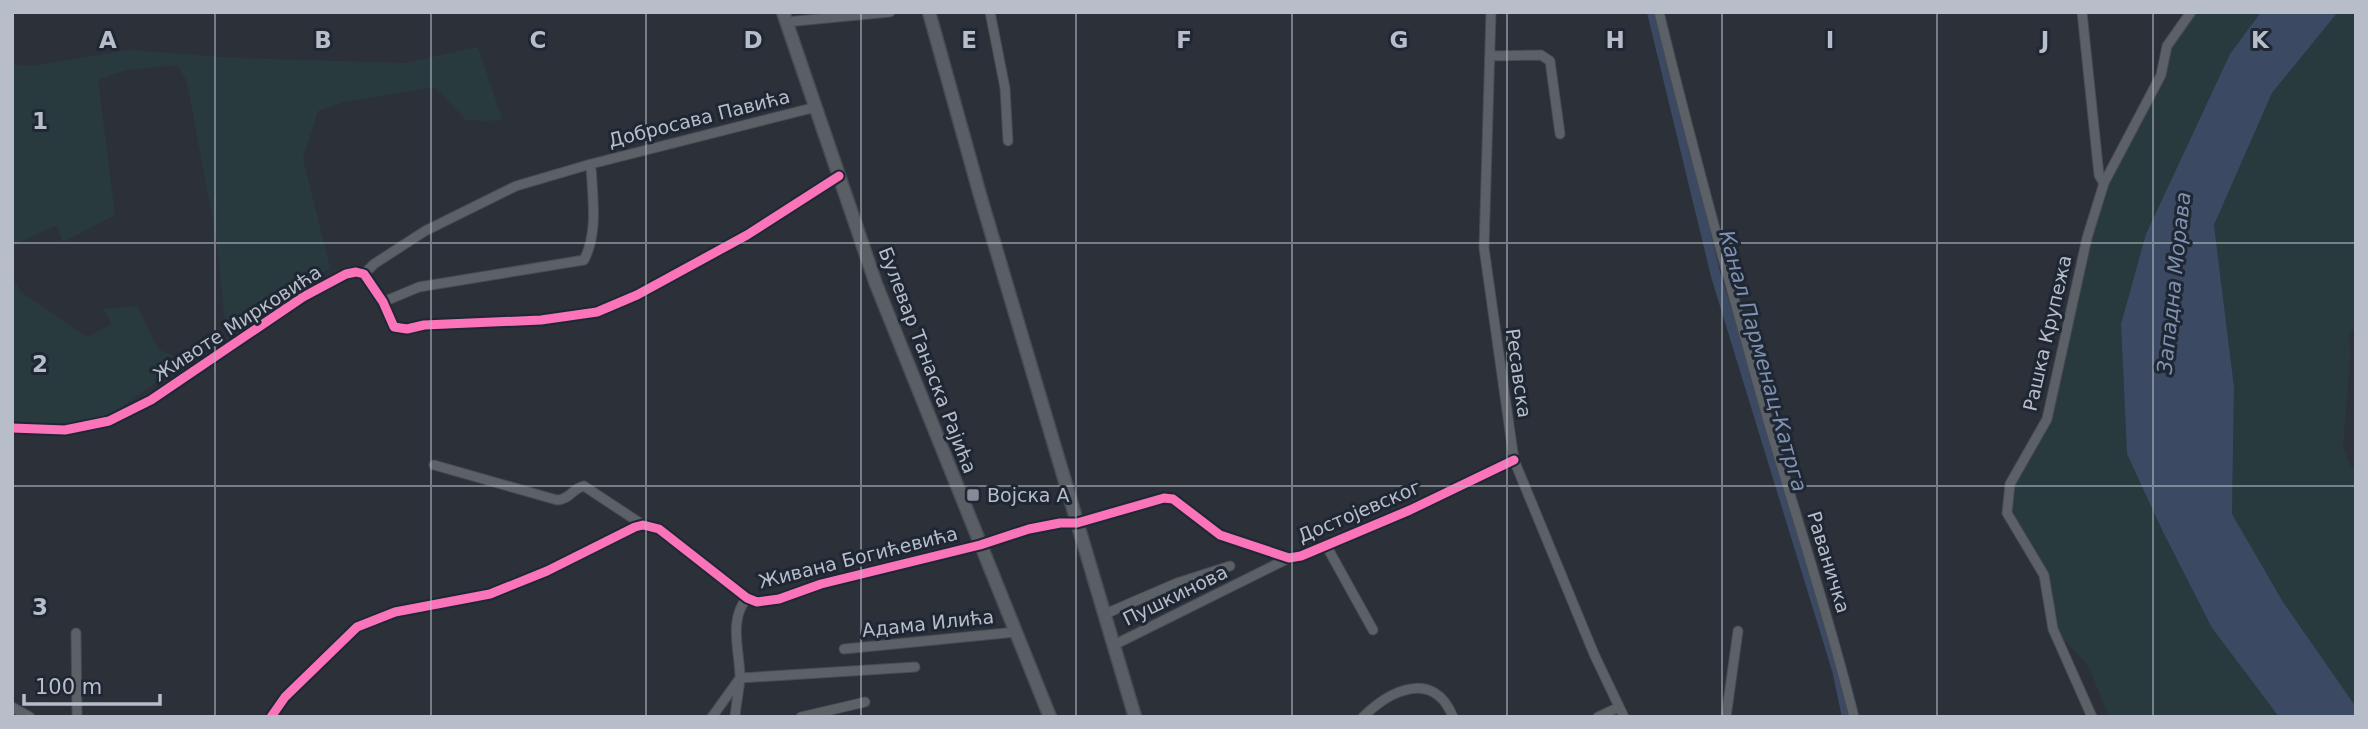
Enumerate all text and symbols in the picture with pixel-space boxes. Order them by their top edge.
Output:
text: A [99,27,117,53]
text: B [314,27,332,53]
text: C [530,27,546,53]
text: D [743,27,763,53]
text: E [961,27,977,53]
text: F [1176,27,1192,53]
text: G [1390,27,1408,53]
text: H [1605,27,1625,53]
text: I [1826,27,1834,53]
text: J [2039,27,2049,53]
text: K [2251,27,2270,53]
street label: Добросава Павића [606,85,792,151]
text: 1 [32,108,48,134]
water label: Западна Морава [2152,191,2196,375]
water label: Канал Парменац-Катрга [1714,227,1812,495]
street label: Булевар Танаска Рајића [875,244,981,476]
street label: Рашка Крупежа [2018,253,2076,413]
street label: Животе Мирковића [149,260,325,386]
street label: Ресавска [1502,327,1536,419]
text: 2 [32,351,48,377]
street label: Достојевског [1294,475,1424,547]
place label: Војска А [987,484,1070,506]
marker: Војска А [965,487,981,503]
street label: Раваничка [1803,509,1855,615]
street label: Живана Богићевића [756,522,960,592]
street label: Пушкинова [1119,560,1231,630]
text: 3 [32,594,48,620]
street label: Адама Илића [861,605,995,641]
scale bar [24,662,161,706]
text: 100 m [35,675,102,699]

